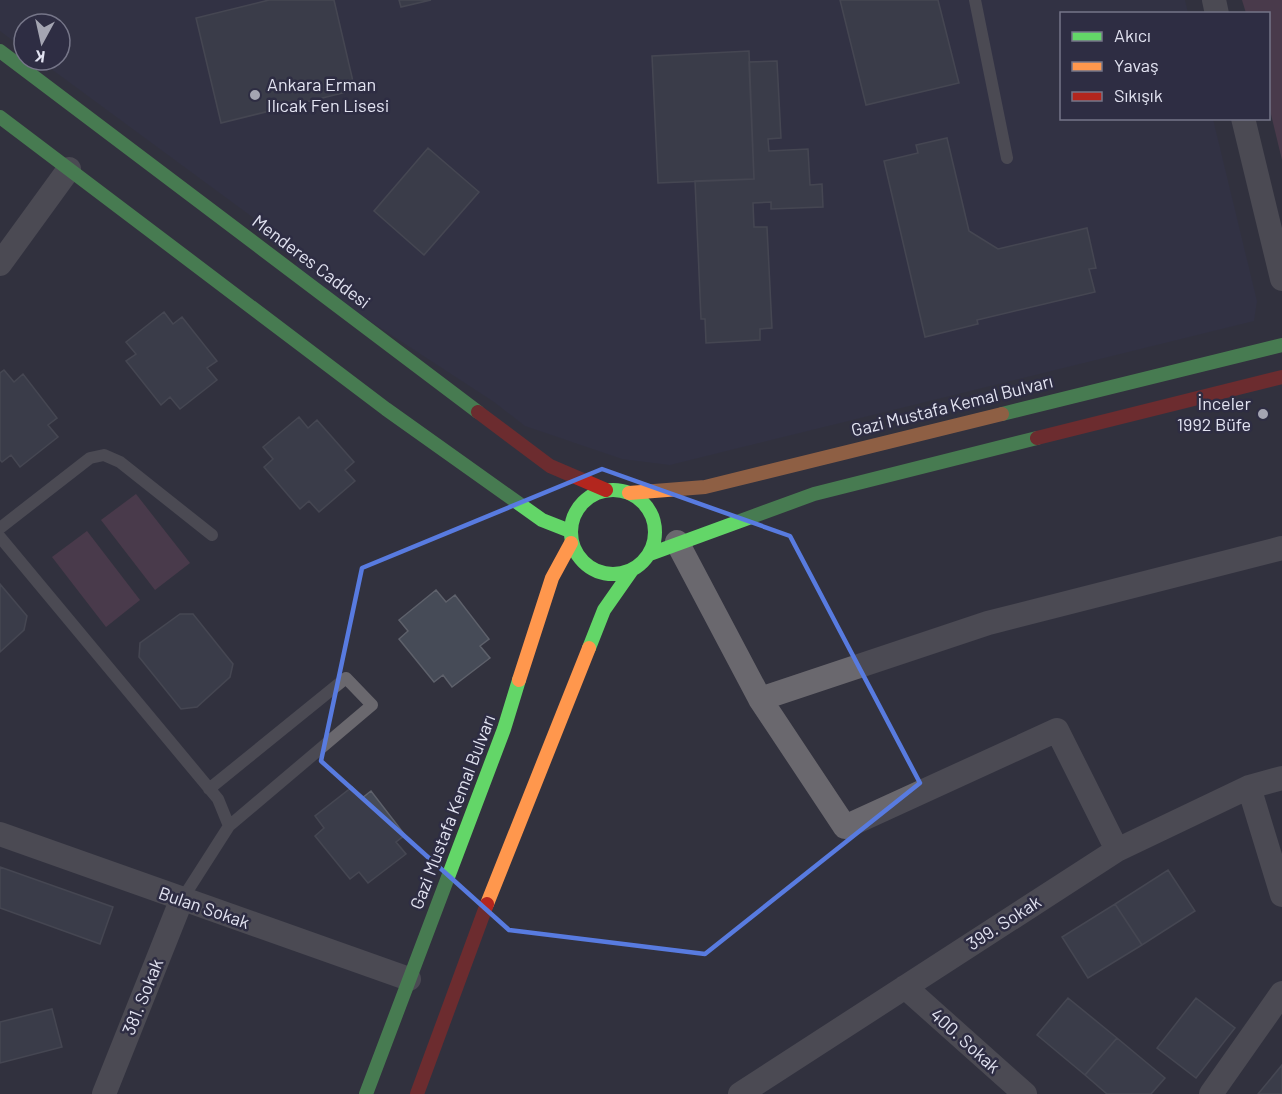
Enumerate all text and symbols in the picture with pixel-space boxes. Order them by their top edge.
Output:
north arrow [12,12,72,72]
legend [1060,12,1270,120]
text: Akıcı [1114,24,1151,46]
text: K [34,47,46,67]
text: Yavaş [1114,54,1159,76]
place label: Ankara Erman Ilıcak Fen Lisesi [267,73,389,116]
text: Sıkışık [1114,84,1163,106]
marker: Ankara Erman Ilıcak Fen Lisesi [248,88,262,102]
street label: Menderes Caddesi [248,210,375,313]
street label: Gazi Mustafa Kemal Bulvarı [849,369,1055,441]
place label: İnceler 1992 Büfe [1177,392,1251,435]
marker: İnceler 1992 Büfe [1256,407,1270,421]
street label: Gazi Mustafa Kemal Bulvarı [405,711,499,912]
street label: Bulan Sokak [156,881,253,933]
street label: 399. Sokak [962,890,1045,954]
street label: 381. Sokak [117,955,167,1038]
street label: 400. Sokak [926,1003,1005,1077]

